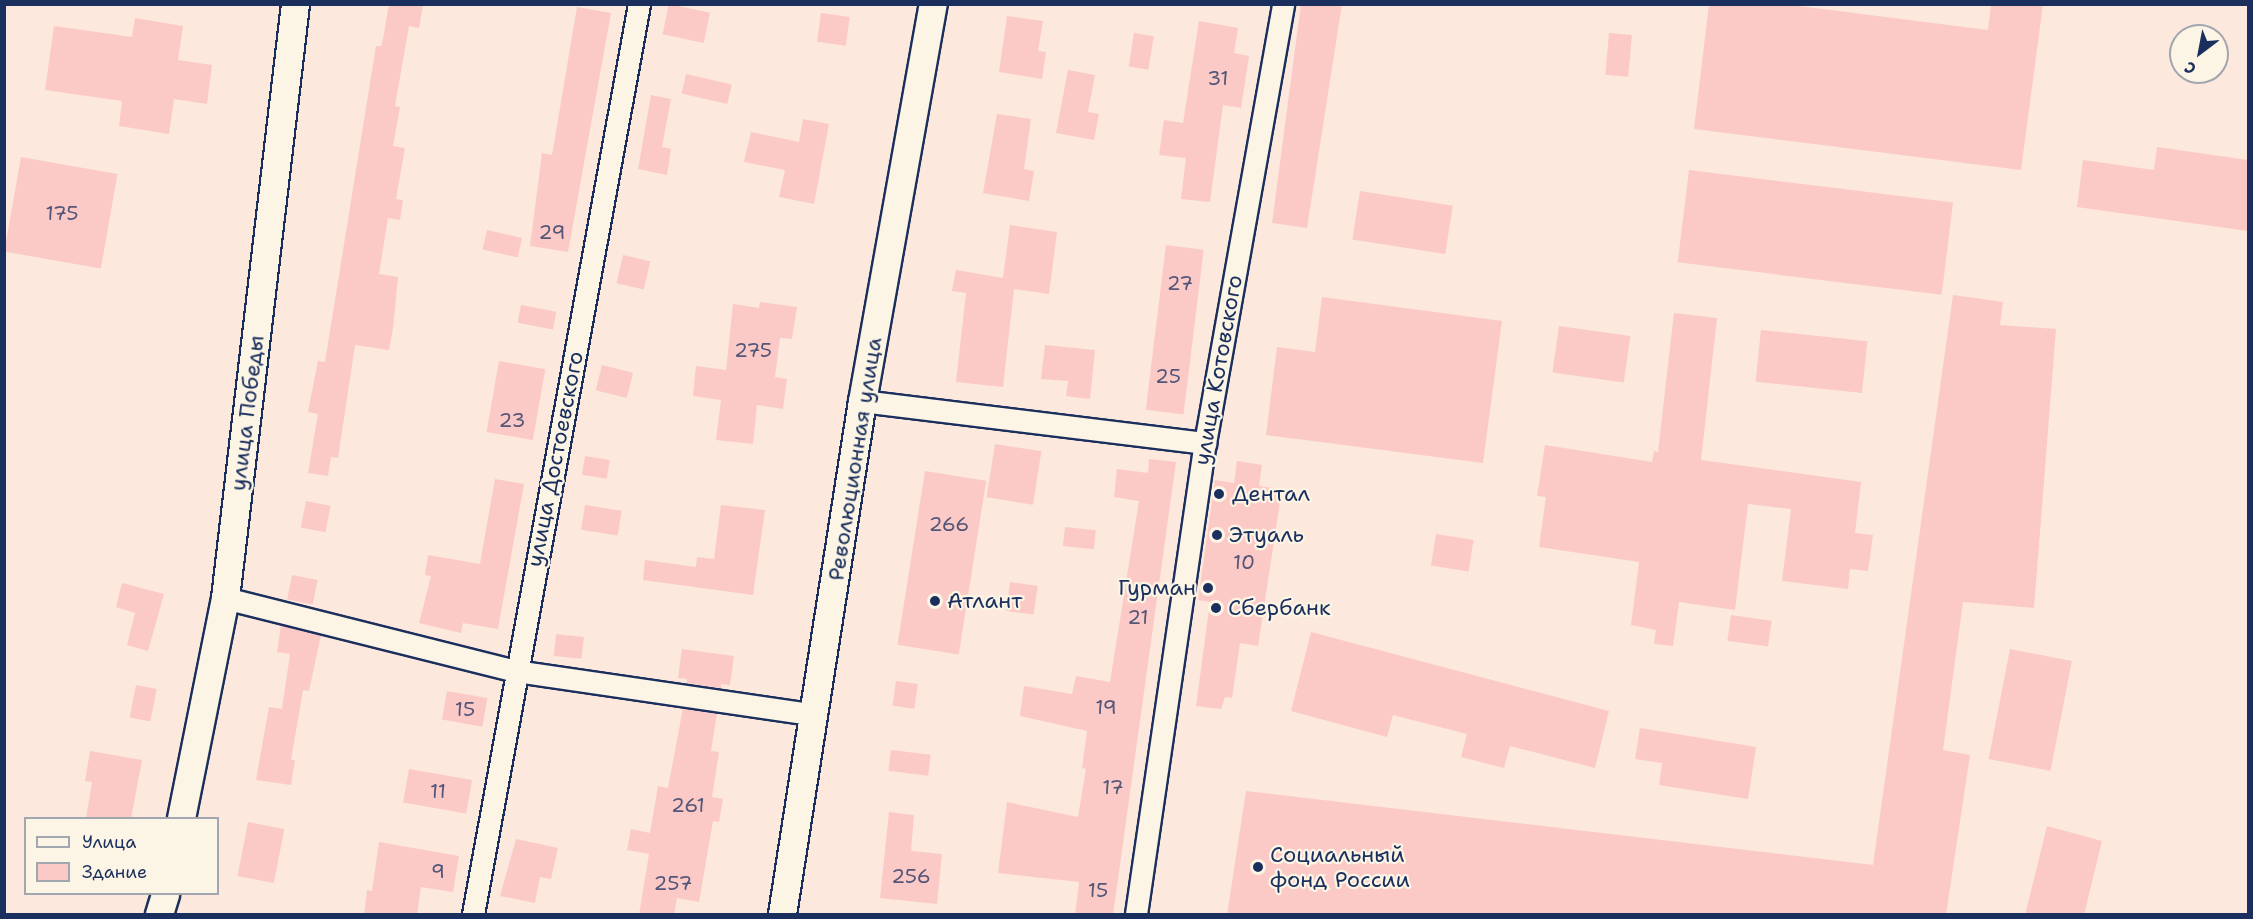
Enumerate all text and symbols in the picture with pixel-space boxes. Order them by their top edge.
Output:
north arrow [2169,24,2229,84]
text: С [2181,56,2200,80]
house number: 31 [1207,66,1229,90]
house number: 175 [46,201,78,225]
house number: 29 [539,220,565,244]
house number: 27 [1167,271,1193,295]
street label: улица Котовского [1188,273,1248,467]
street label: улица Победы [224,334,270,492]
street label: Революционная улица [823,335,887,583]
house number: 275 [734,338,772,362]
street label: улица Достоевского [521,349,589,569]
house number: 25 [1155,364,1181,388]
house number: 23 [499,408,525,432]
place label: Дентал [1232,481,1310,507]
marker: Дентал [1210,485,1228,503]
house number: 266 [929,512,969,536]
place label: Этуаль [1229,522,1304,548]
marker: Этуаль [1210,528,1224,542]
house number: 10 [1233,550,1255,574]
place label: Гурман [1118,575,1196,601]
marker: Гурман [1201,581,1215,595]
place label: Атлант [947,588,1022,614]
marker: Атлант [928,594,942,608]
place label: Сбербанк [1228,595,1331,621]
marker: Сбербанк [1209,601,1223,615]
house number: 21 [1127,605,1149,629]
house number: 19 [1095,695,1117,719]
house number: 15 [455,697,475,721]
house number: 17 [1102,775,1124,799]
house number: 11 [430,779,446,803]
house number: 261 [671,793,705,817]
legend [24,817,219,895]
text: Улица [82,830,136,854]
place label: Социальный фонд России [1270,841,1410,892]
house number: 9 [431,859,445,883]
text: Здание [82,860,147,884]
marker: Социальный фонд России [1251,860,1265,874]
house number: 256 [891,864,931,888]
house number: 257 [654,871,692,895]
house number: 15 [1088,878,1108,902]

